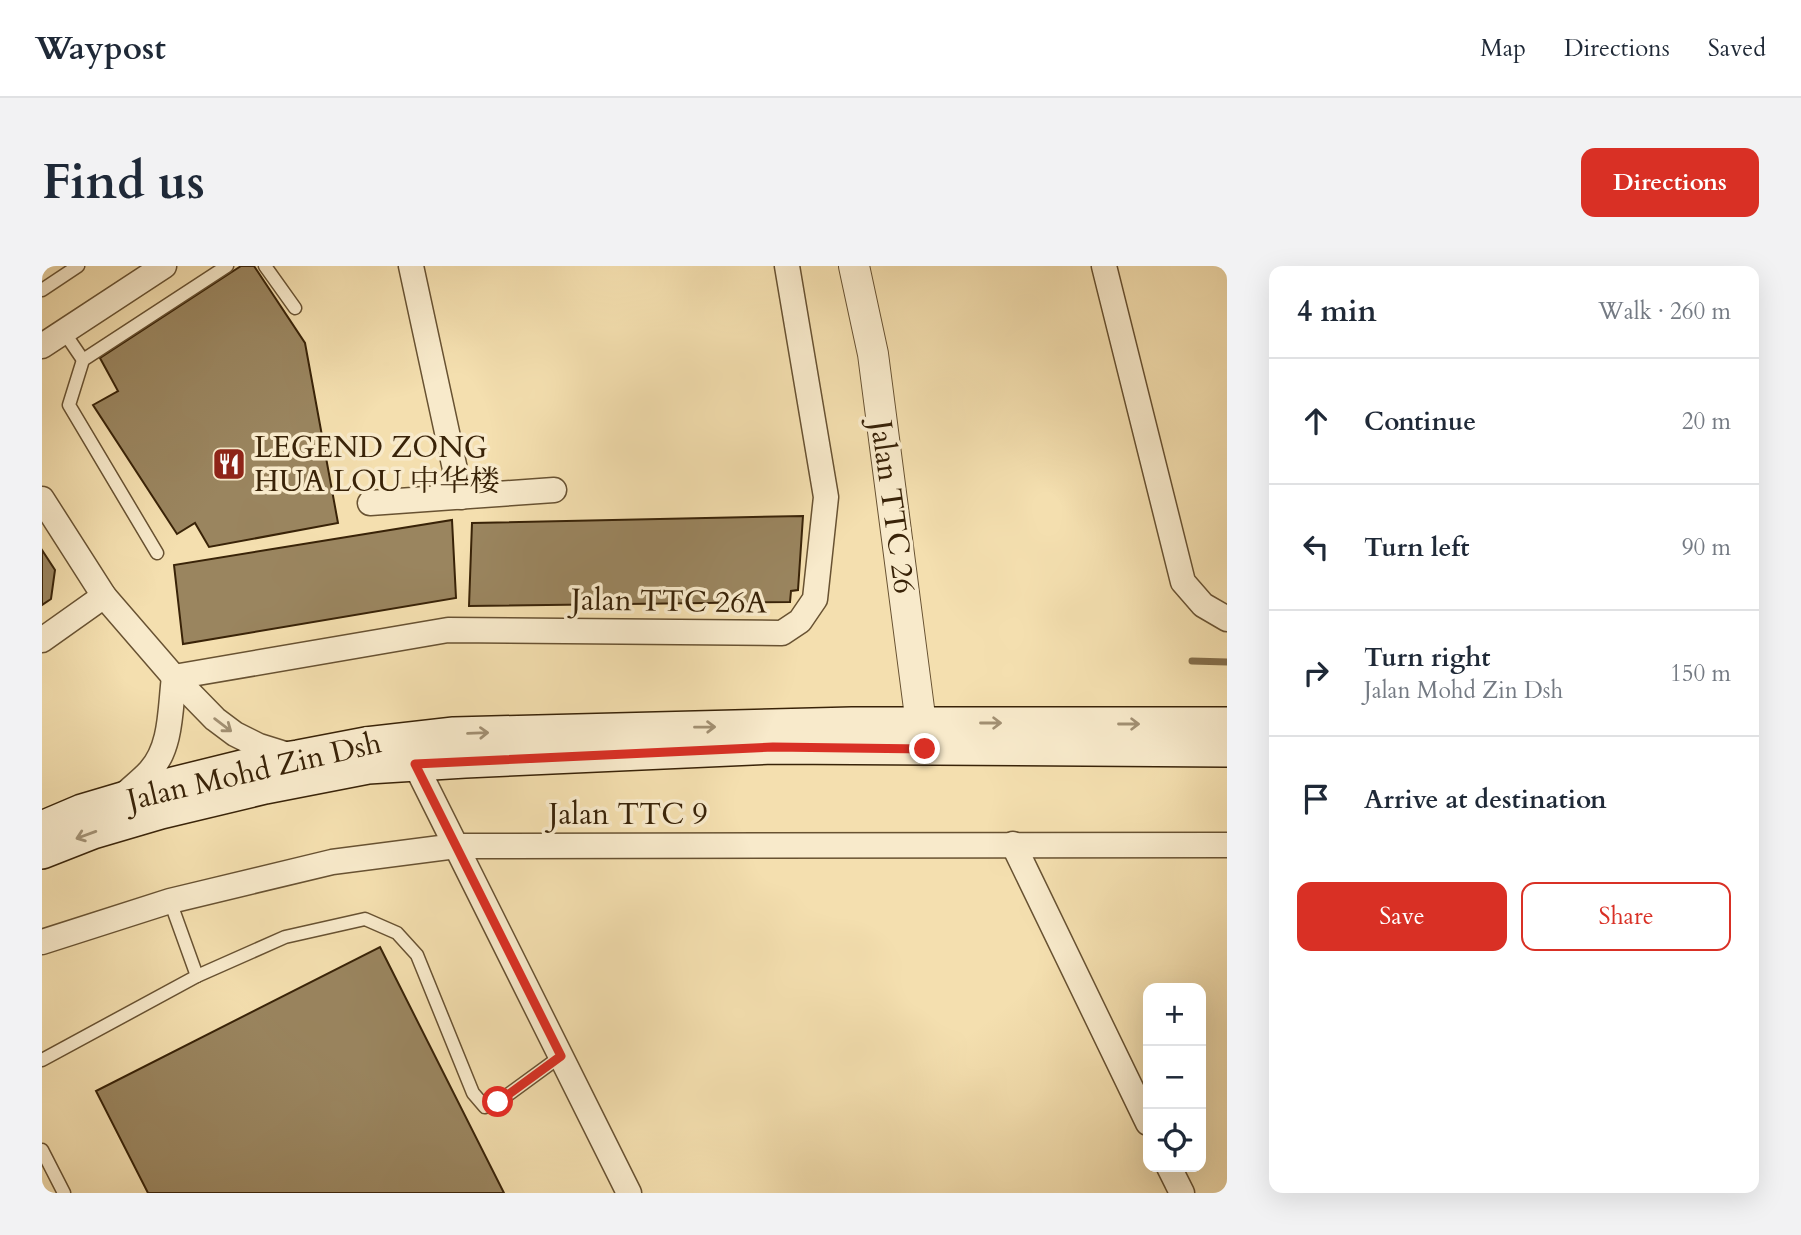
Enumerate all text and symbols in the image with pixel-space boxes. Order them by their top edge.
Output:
text: Waypost [35,26,166,71]
text: Map [1480,32,1526,65]
text: Directions [1564,32,1670,65]
text: Saved [1708,32,1766,65]
button: Directions [1581,148,1759,217]
text: Find us [42,149,205,216]
text: 4 min [1297,291,1377,332]
text: Walk · 260 m [1598,296,1731,327]
icon: ahead [1297,402,1335,440]
text: Continue [1364,404,1476,439]
text: 20 m [1682,406,1731,437]
street label: Jalan TTC 26 [860,414,925,596]
place label: LEGEND ZONG HUA LOU 中华楼 [254,427,500,502]
restaurant icon: LEGEND ZONG HUA LOU 中华楼 [210,445,248,483]
icon: left [1297,528,1335,566]
text: Turn left [1364,530,1469,565]
text: 90 m [1682,532,1731,563]
street label: Jalan TTC 26A [567,579,768,624]
text: Turn right [1364,640,1491,675]
icon: right [1297,654,1335,692]
text: 150 m [1670,658,1731,689]
text: Jalan Mohd Zin Dsh [1364,675,1563,706]
one-way arrow [979,716,1002,730]
one-way arrow [213,717,231,732]
one-way arrow [1117,717,1140,731]
one-way arrow [694,720,717,733]
street label: Jalan Mohd Zin Dsh [119,722,386,822]
one-way arrow [466,727,489,740]
route end [909,733,940,764]
icon: arrive [1297,780,1335,818]
text: Arrive at destination [1364,782,1607,817]
street label: Jalan TTC 9 [544,794,708,835]
one-way arrow [75,830,97,842]
button: Save [1297,882,1507,951]
button: Share [1521,882,1731,951]
map controls [1143,983,1206,1172]
button: + [1143,983,1206,1046]
button: − [1143,1046,1206,1109]
route start [482,1086,513,1117]
button: locate [1143,1109,1206,1172]

